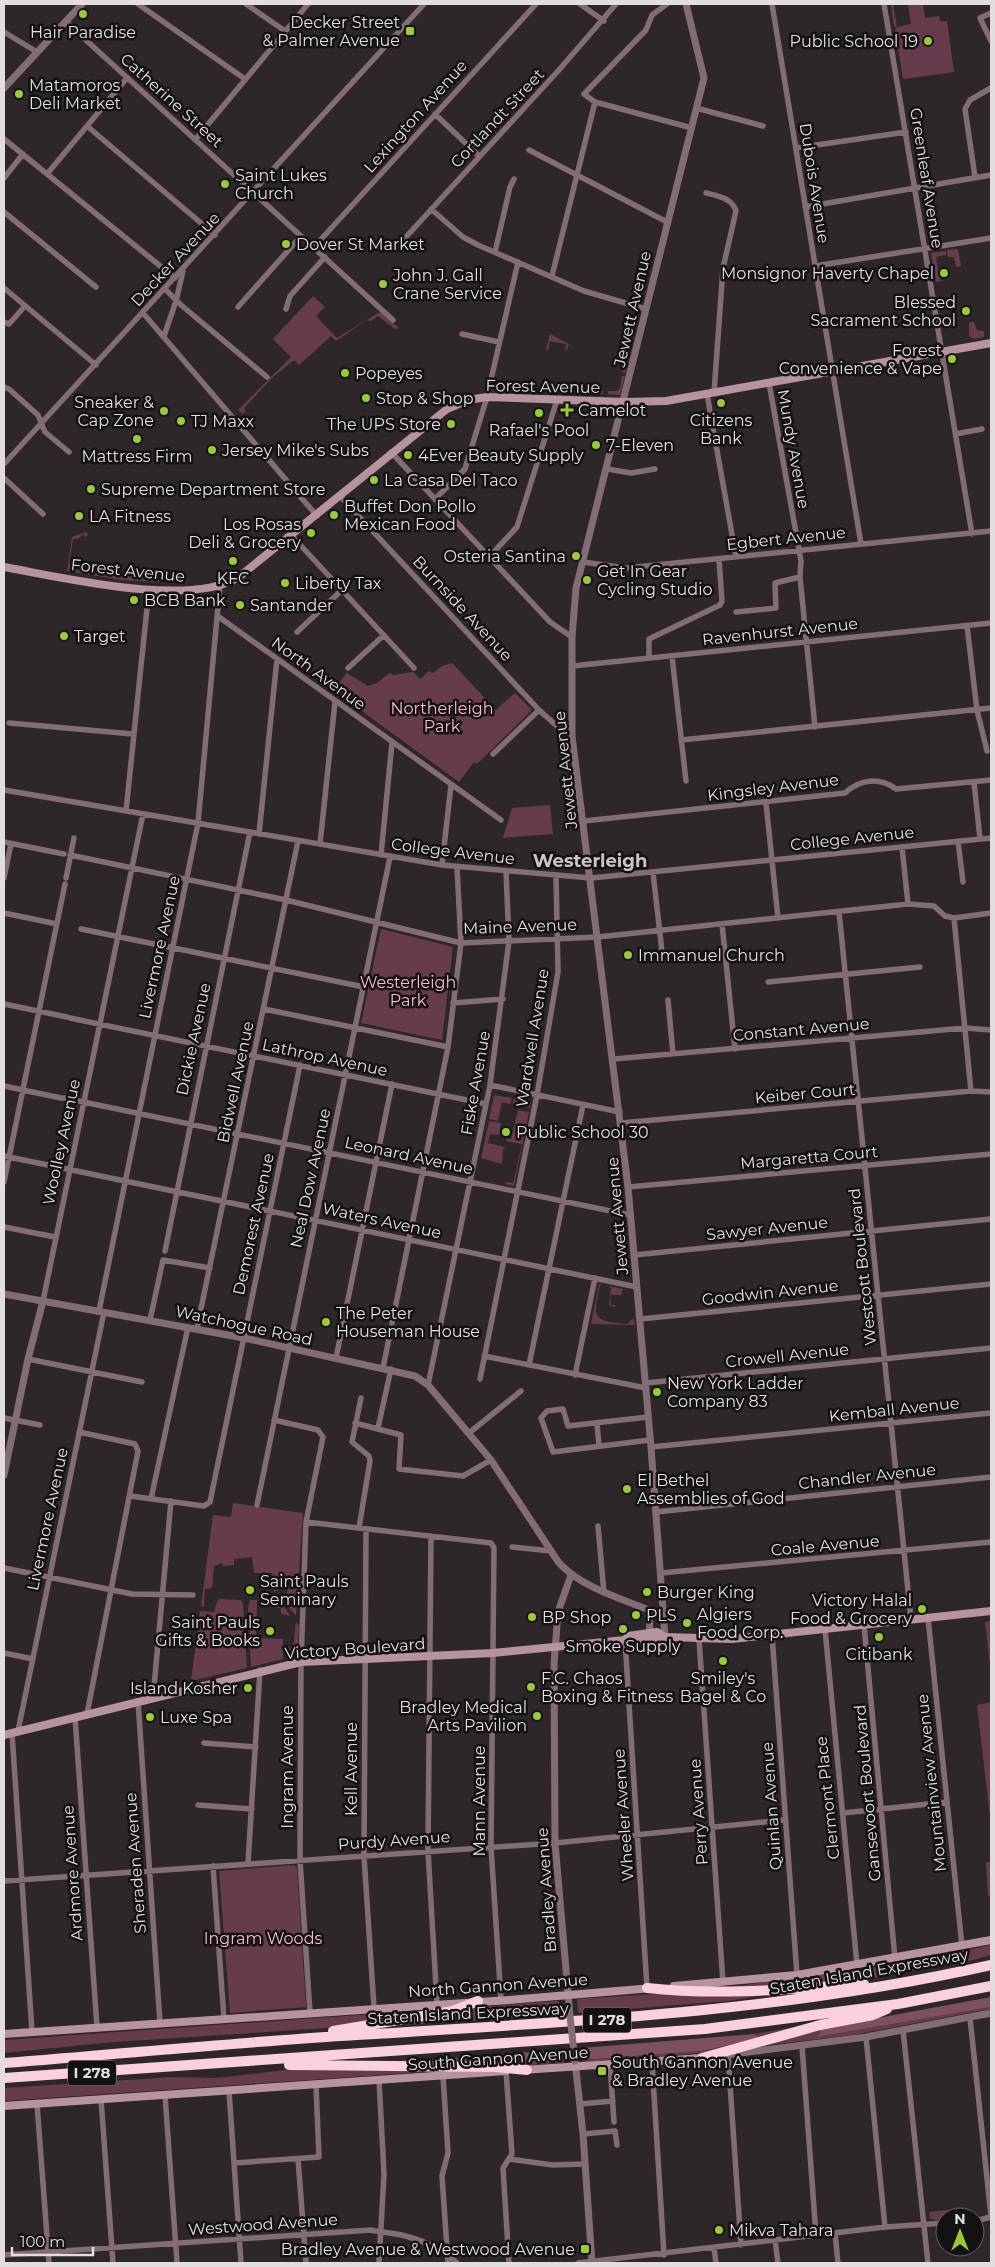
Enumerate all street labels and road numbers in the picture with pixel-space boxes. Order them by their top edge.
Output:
street label: Catherine Street [117,49,227,152]
street label: Lexington Avenue [360,56,471,177]
street label: Cortlandt Street [447,65,548,172]
street label: Greenleaf Avenue [906,107,947,250]
street label: Dubois Avenue [796,122,833,245]
street label: Decker Avenue [127,208,224,310]
street label: Jewett Avenue [610,249,655,370]
street label: Forest Avenue [486,376,600,397]
street label: Mundy Avenue [774,388,813,510]
street label: Egbert Avenue [725,523,847,554]
street label: Burnside Avenue [409,552,516,665]
street label: Forest Avenue [70,555,186,586]
street label: Ravenhurst Avenue [701,614,859,649]
street label: North Avenue [268,633,369,714]
street label: Jewett Avenue [550,710,581,831]
street label: Kingsley Avenue [706,770,840,805]
street label: College Avenue [789,823,915,854]
street label: College Avenue [390,834,516,869]
street label: Livermore Avenue [135,874,184,1020]
street label: Maine Avenue [463,915,577,938]
street label: Wardwell Avenue [512,967,553,1109]
street label: Dickie Avenue [172,981,215,1097]
street label: Constant Avenue [732,1014,870,1045]
street label: Bidwell Avenue [213,1020,258,1145]
street label: Fiske Avenue [457,1029,494,1137]
street label: Lathrop Avenue [260,1035,389,1080]
street label: Woolley Avenue [39,1077,84,1207]
street label: Keiber Court [754,1080,857,1107]
street label: Neal Dow Avenue [286,1107,335,1250]
street label: Leonard Avenue [343,1133,475,1178]
street label: Margaretta Court [739,1142,879,1173]
street label: Demorest Avenue [229,1151,278,1297]
street label: Jewett Avenue [603,1156,632,1277]
street label: Westcott Boulevard [845,1187,880,1346]
street label: Waters Avenue [321,1199,443,1242]
street label: Sawyer Avenue [705,1213,829,1244]
street label: Goodwin Avenue [701,1276,839,1309]
street label: Watchogue Road [174,1302,314,1349]
street label: Crowell Avenue [724,1340,850,1371]
street label: Kemball Avenue [828,1393,960,1426]
street label: Livermore Avenue [23,1446,72,1592]
street label: Chandler Avenue [797,1460,937,1493]
street label: Coale Avenue [770,1531,880,1560]
street label: Victory Boulevard [284,1634,426,1663]
street label: Mountainview Avenue [913,1693,950,1873]
street label: Gansevoort Boulevard [850,1704,885,1882]
street label: Ingram Avenue [278,1705,297,1829]
street label: Kell Avenue [342,1722,361,1816]
street label: Clermont Place [812,1735,843,1861]
street label: Quinlan Avenue [758,1741,785,1871]
street label: Mann Avenue [470,1746,489,1856]
street label: Wheeler Avenue [609,1748,638,1882]
street label: Perry Avenue [685,1758,712,1866]
street label: Sheraden Avenue [121,1792,150,1934]
street label: Ardmore Avenue [58,1804,87,1941]
street label: Purdy Avenue [337,1827,451,1854]
street label: Bradley Avenue [533,1827,560,1953]
street label: Staten Island Expressway [768,1945,970,1998]
street label: North Gannon Avenue [408,1970,589,2001]
street label: Staten Island Expressway [367,1999,569,2028]
road number: I 278 [583,2008,631,2032]
street label: South Gannon Avenue [407,2043,589,2074]
road number: I 278 [68,2060,116,2086]
street label: Westwood Avenue [188,2210,339,2239]

